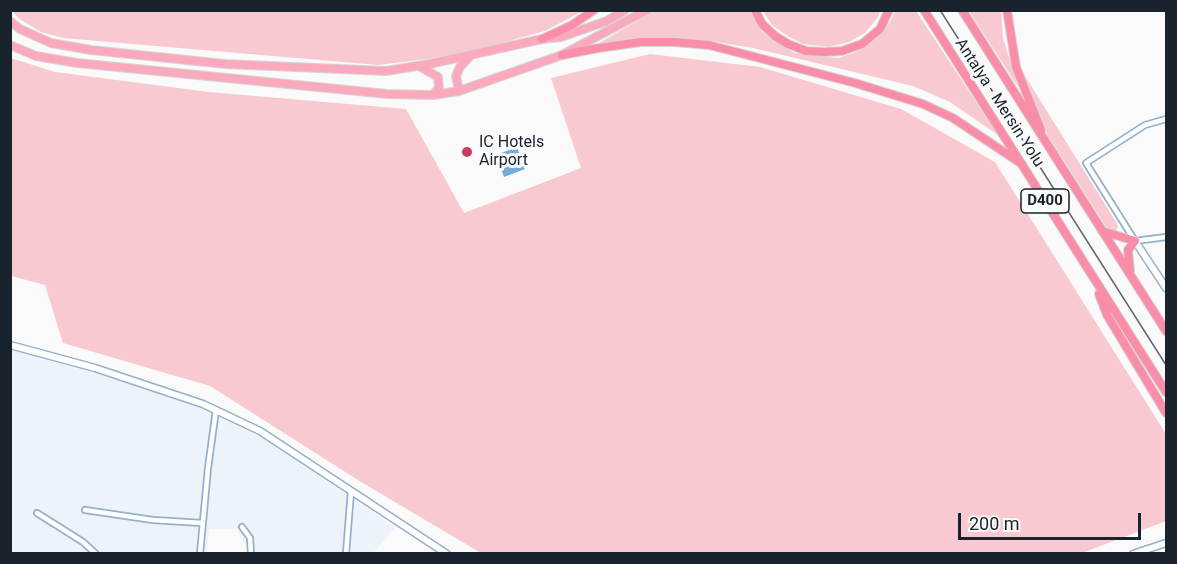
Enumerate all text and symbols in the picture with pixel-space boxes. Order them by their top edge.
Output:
street label: Antalya - Mersin Yolu [950,35,1048,171]
place label: IC Hotels Airport [479,133,544,171]
marker: IC Hotels Airport [460,145,474,159]
road number: D400 [1021,189,1069,213]
scale bar [961,501,1144,539]
text: 200 m [969,513,1020,534]

